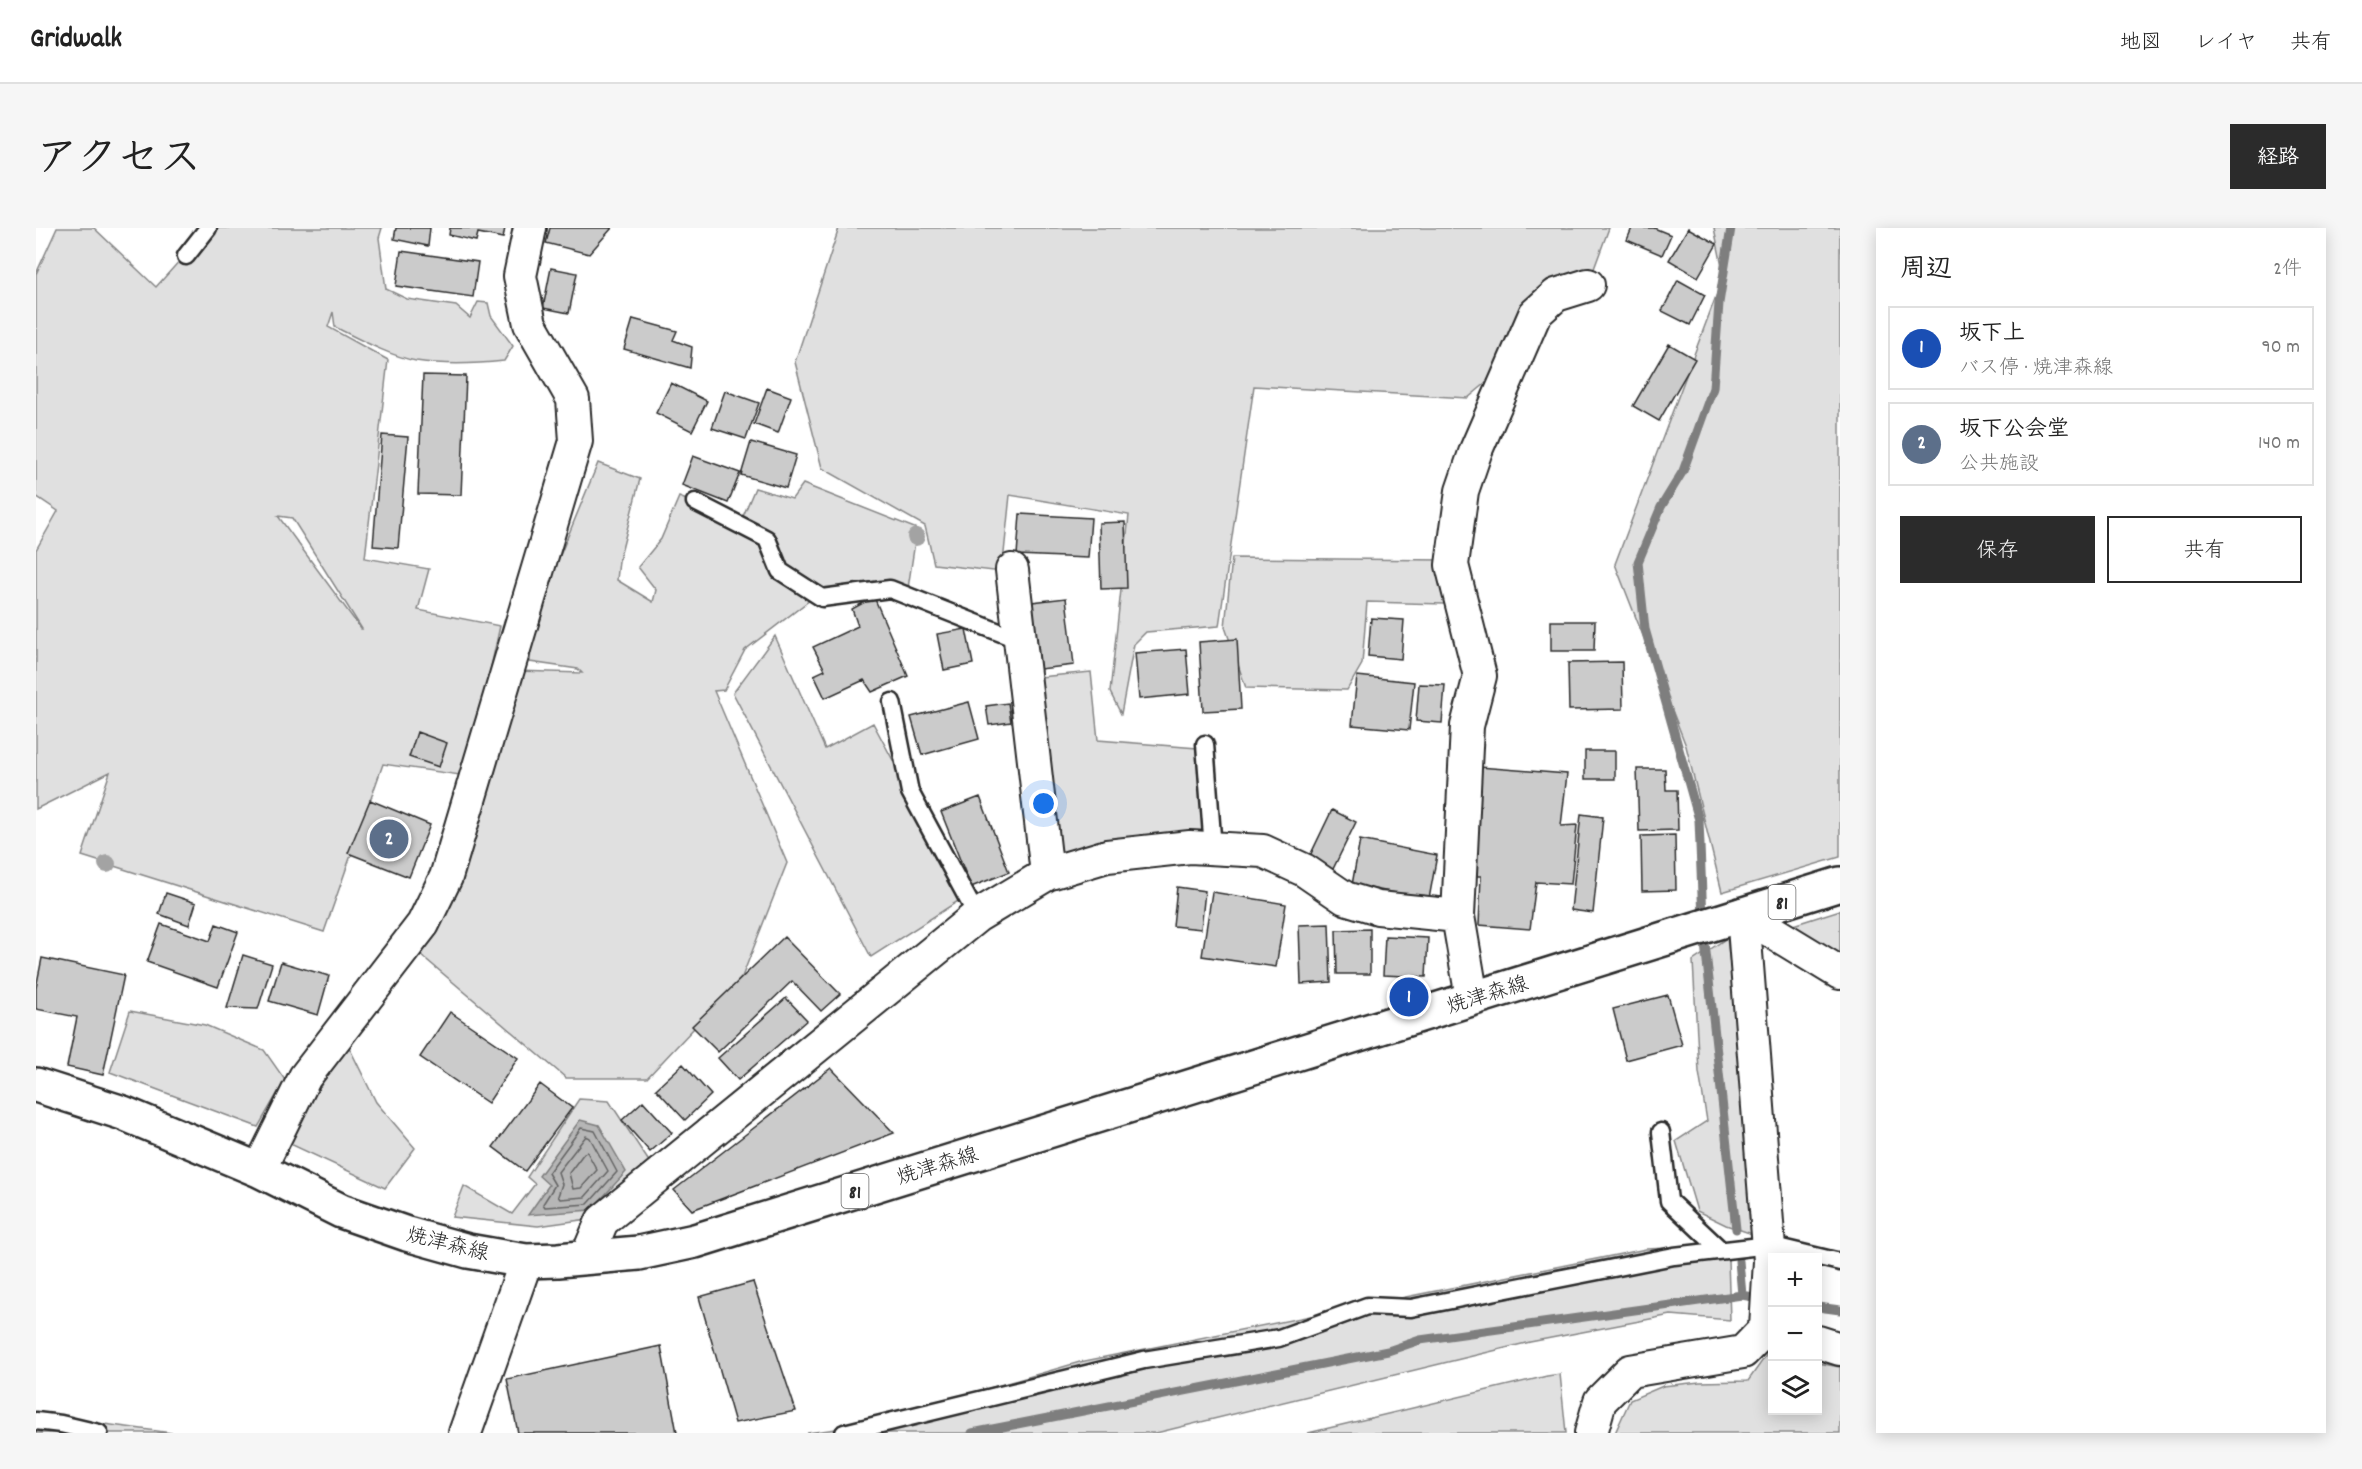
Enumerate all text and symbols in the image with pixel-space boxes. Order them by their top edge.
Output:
text: Gridwalk [30,21,122,61]
text: 地図 [2120,29,2162,59]
text: レイヤ [2195,29,2257,59]
text: 共有 [2290,29,2332,59]
button: 経路 [2230,124,2326,189]
text: アクセス [36,132,201,192]
text: 周辺 [1900,252,1952,289]
text: 2件 [2273,256,2302,284]
text: 坂下上 [1959,319,2025,350]
text: 1 [1919,334,1924,362]
text: 90 m [2262,334,2300,362]
text: バス停 · 焼津森線 [1959,355,2113,383]
text: 坂下公会堂 [1959,415,2069,446]
text: 2 [1917,430,1926,458]
text: 140 m [2258,430,2300,458]
text: 公共施設 [1959,451,2039,479]
button: 保存 [1900,516,2095,583]
button: 共有 [2107,516,2302,583]
your location [1029,789,1058,818]
pin: 2 [370,816,408,862]
road number: 81 [1768,885,1796,919]
street label: 焼津森線 [1443,970,1532,1023]
pin: 1 [1390,974,1428,1020]
street label: 焼津森線 [893,1141,982,1194]
road number: 81 [842,1174,868,1208]
street label: 焼津森線 [403,1221,492,1271]
map controls [1768,1253,1822,1415]
button: + [1768,1253,1822,1307]
button: − [1768,1307,1822,1361]
button: layers [1768,1361,1822,1415]

